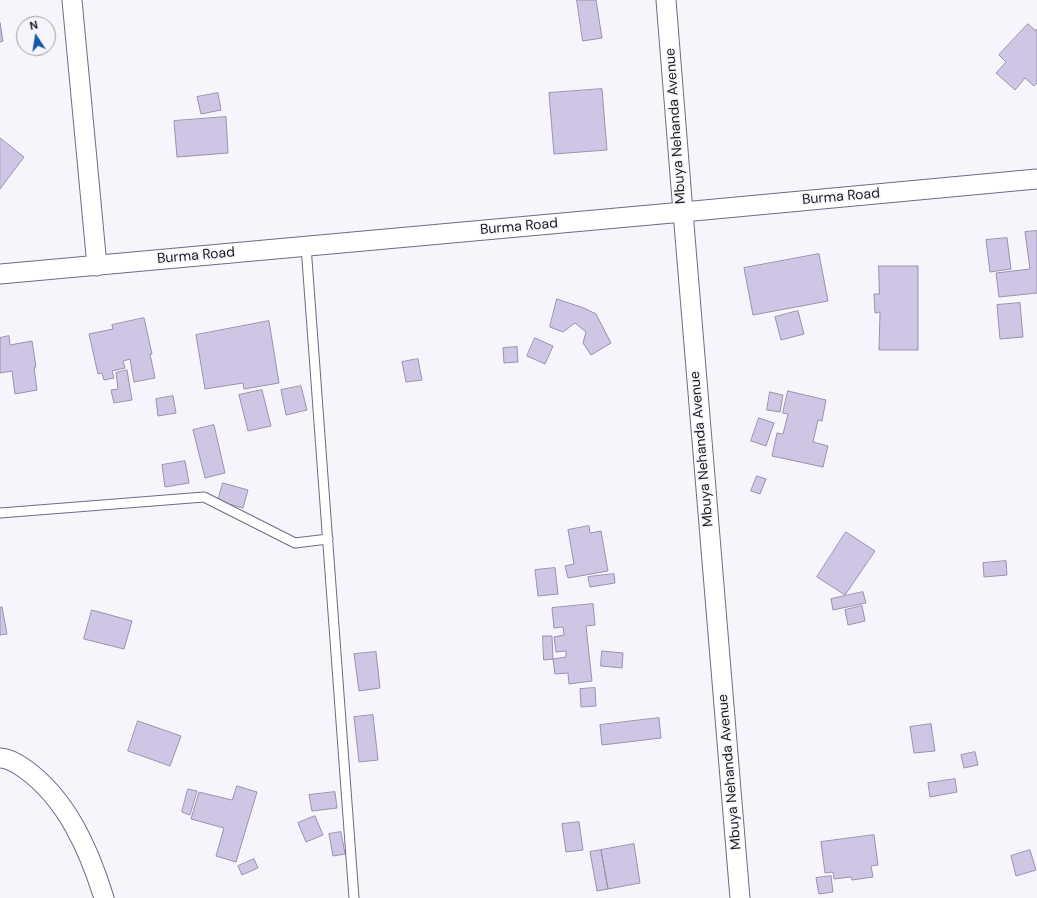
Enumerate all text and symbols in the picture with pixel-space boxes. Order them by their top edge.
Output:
north arrow [16,16,56,56]
text: N [28,18,39,33]
street label: Mbuya Nehanda Avenue [662,47,690,205]
street label: Burma Road [801,185,881,209]
street label: Burma Road [479,215,559,239]
street label: Burma Road [156,244,236,268]
street label: Mbuya Nehanda Avenue [687,370,717,528]
street label: Mbuya Nehanda Avenue [715,693,745,851]

